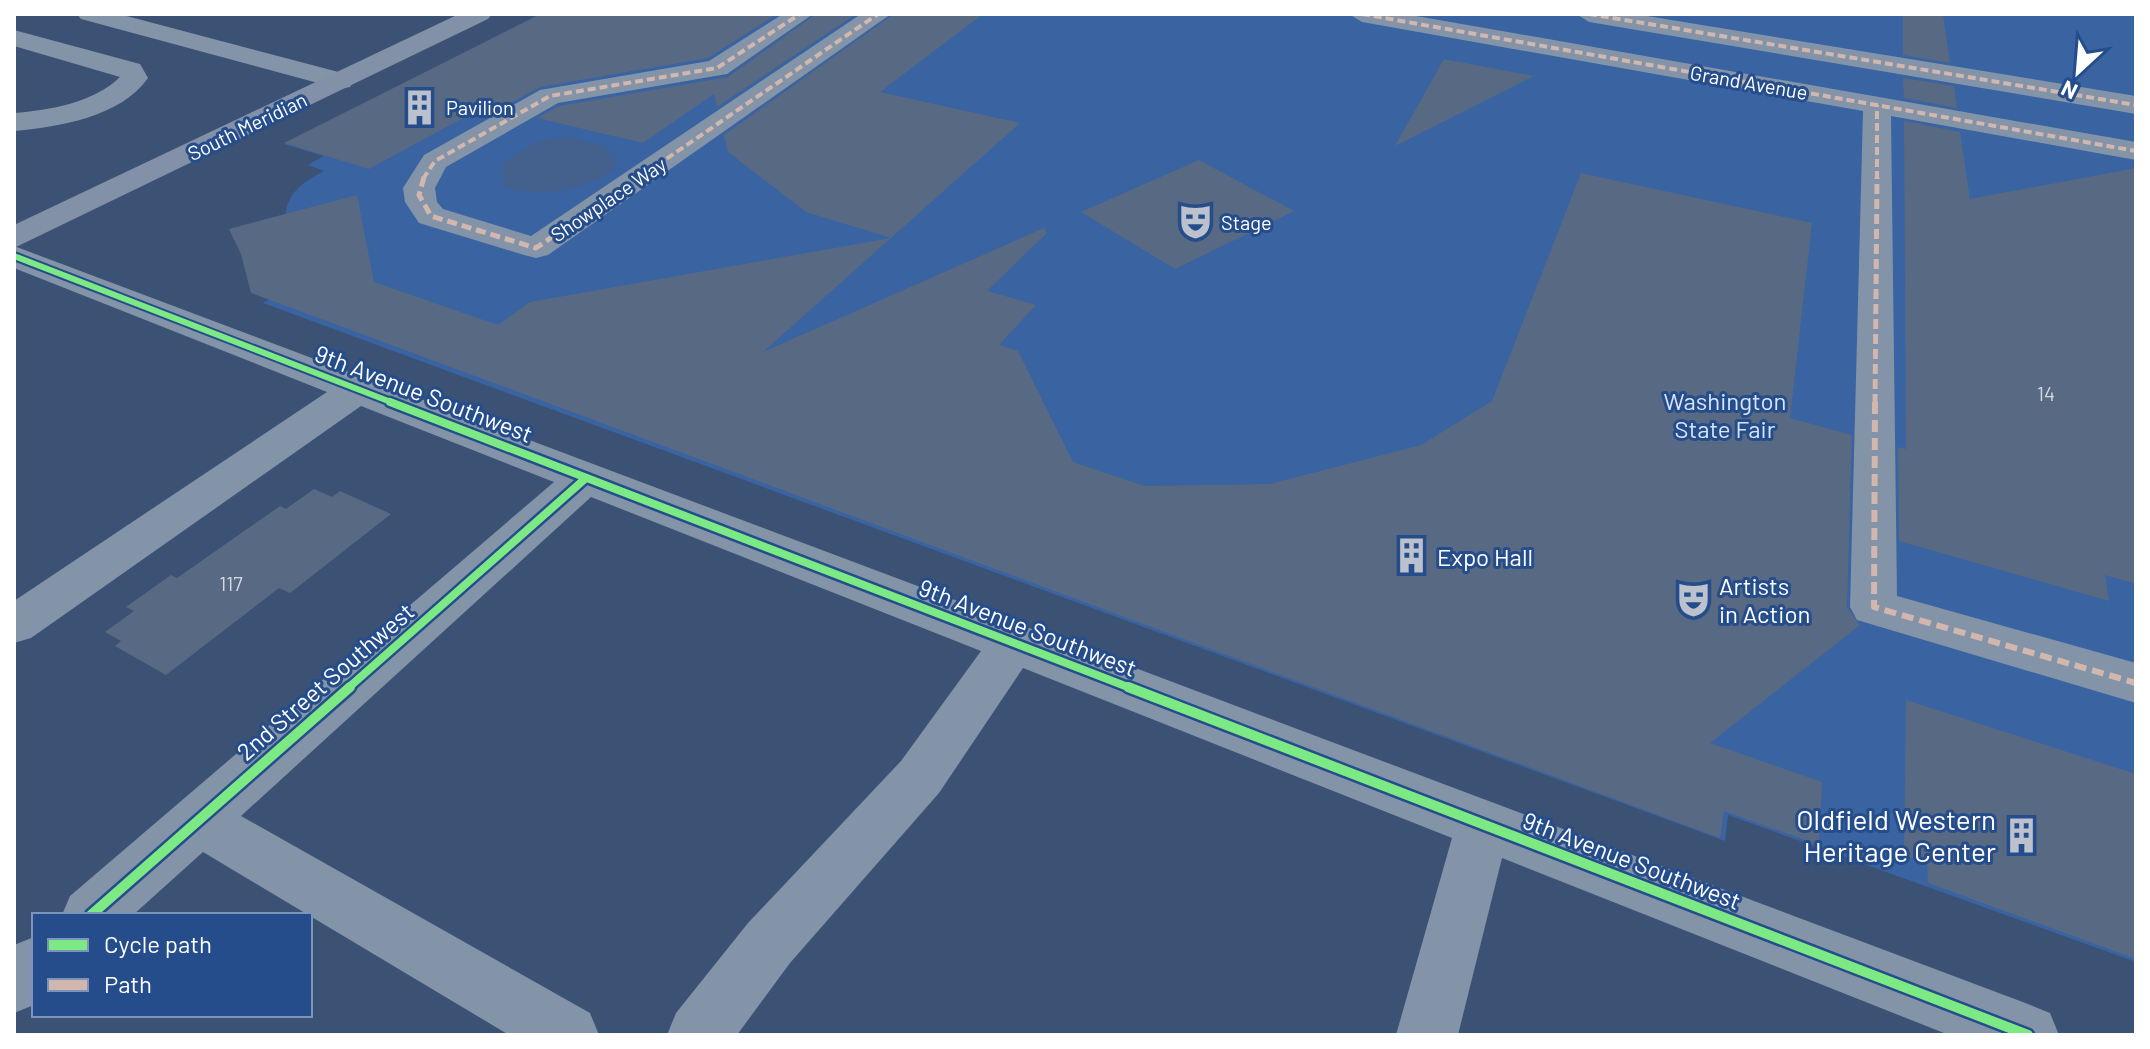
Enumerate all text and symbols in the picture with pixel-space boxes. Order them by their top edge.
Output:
north arrow [2038,32,2118,112]
street label: Grand Avenue [1688,60,1810,104]
text: N [2057,76,2081,106]
street label: South Meridian [183,87,311,165]
building icon: Pavilion [401,88,439,126]
place label: Pavilion [446,95,514,119]
street label: Showplace Way [546,152,670,246]
theatre icon: Stage [1176,203,1214,241]
place label: Stage [1221,210,1272,234]
street label: 9th Avenue Southwest [311,338,537,448]
house number: 14 [2037,381,2055,405]
park label: Washington State Fair [1664,386,1786,443]
building icon: Expo Hall [1392,537,1430,575]
place label: Expo Hall [1437,542,1533,571]
house number: 117 [219,571,243,595]
place label: Artists in Action [1719,571,1810,628]
street label: 9th Avenue Southwest [915,572,1141,682]
theatre icon: Artists in Action [1674,580,1712,618]
street label: 2nd Street Southwest [231,596,419,766]
place label: Oldfield Western Heritage Center [1796,802,1996,868]
street label: 9th Avenue Southwest [1519,805,1745,915]
building icon: Oldfield Western Heritage Center [2003,816,2041,854]
legend [32,913,312,1017]
text: Cycle path [104,929,212,958]
text: Path [104,969,152,998]

